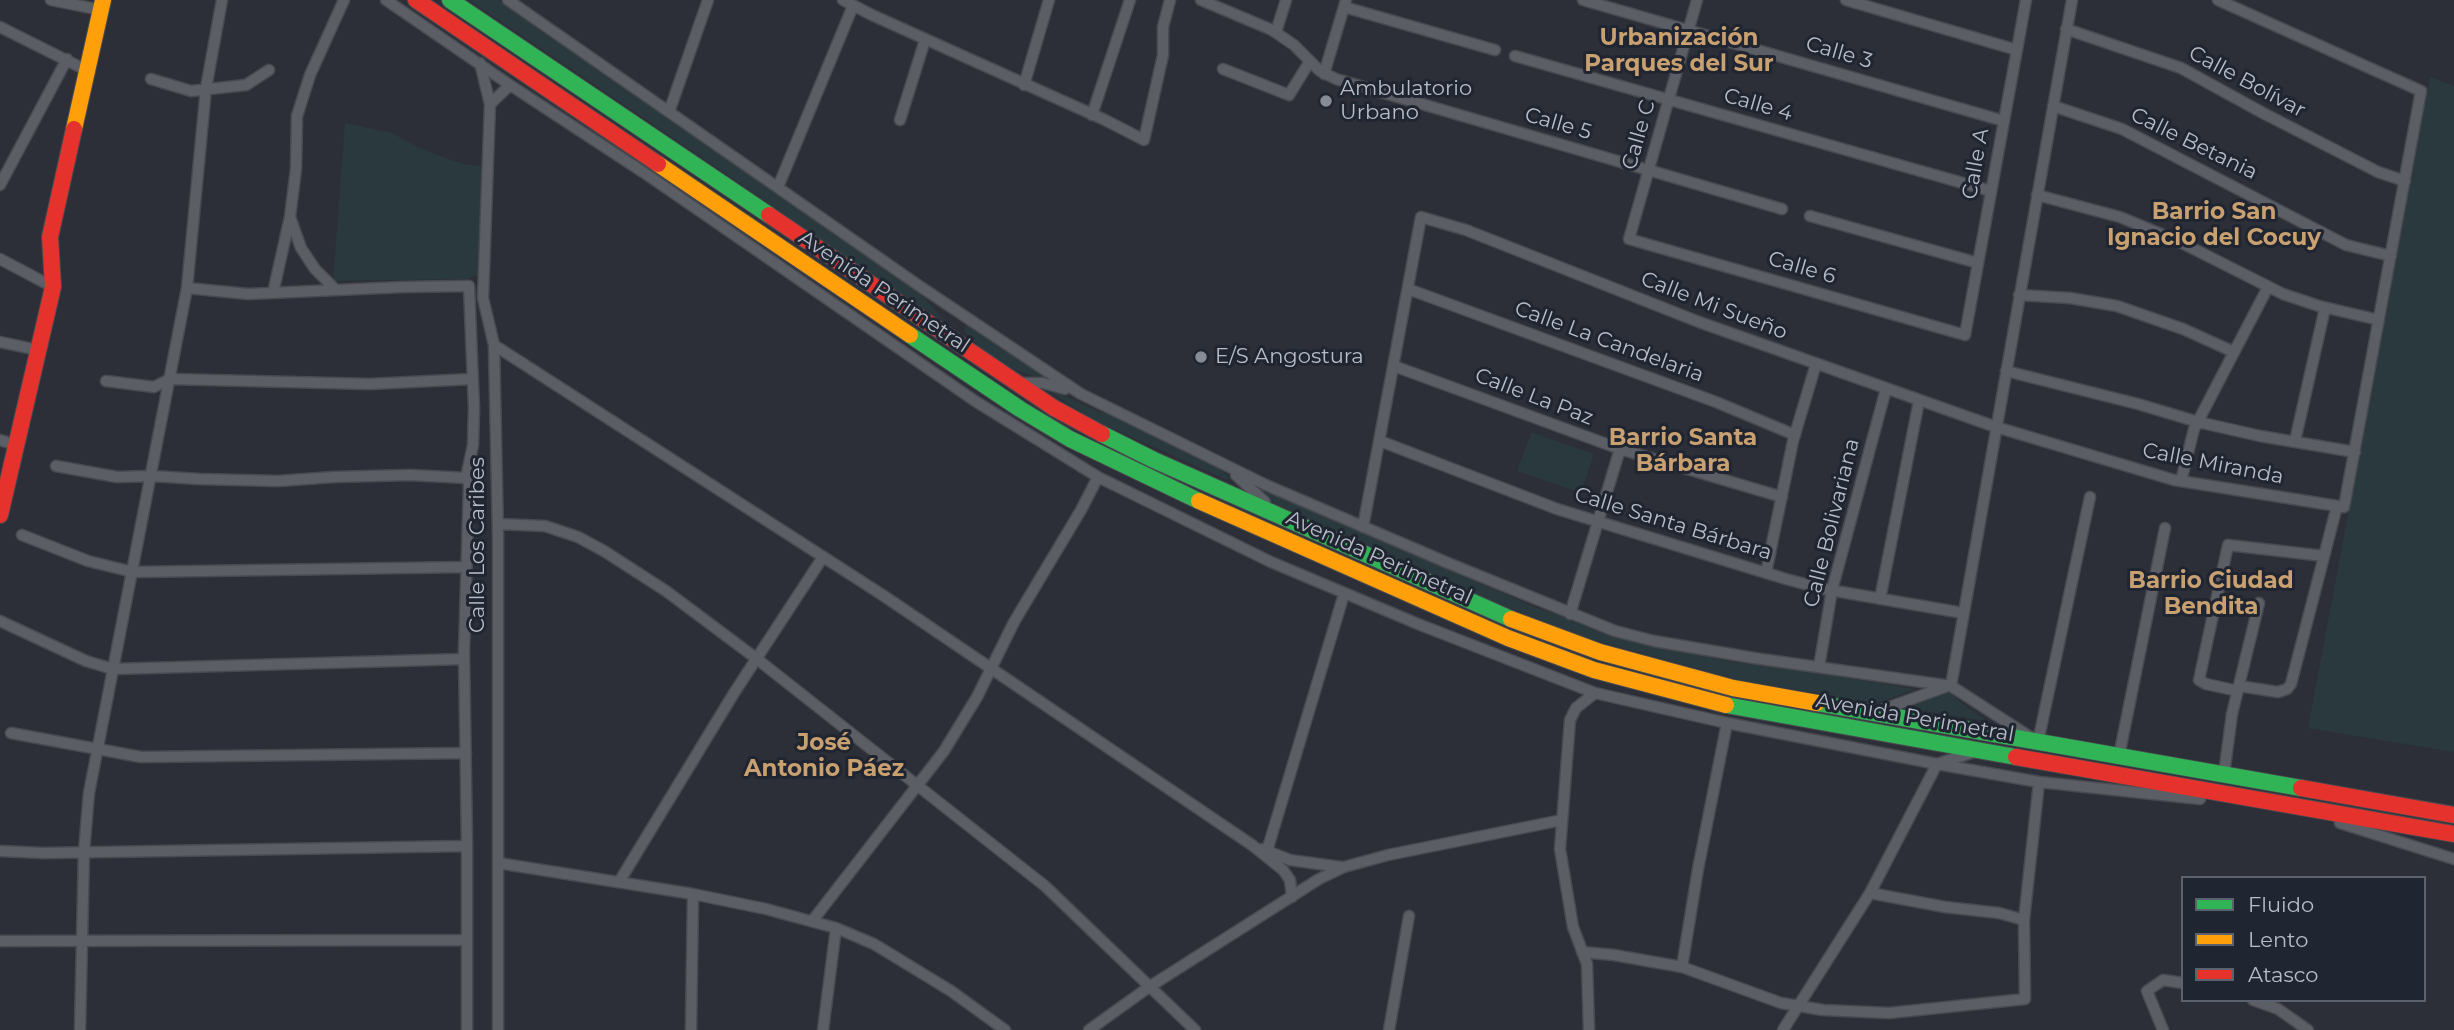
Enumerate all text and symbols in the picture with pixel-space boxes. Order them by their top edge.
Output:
district label: Urbanización Parques del Sur [1584,24,1774,78]
street label: Calle 3 [1803,31,1875,75]
street label: Calle Bolívar [2184,41,2310,123]
place label: Ambulatorio Urbano [1340,76,1472,126]
street label: Calle 4 [1721,83,1795,127]
marker: Ambulatorio Urbano [1318,93,1334,109]
street label: Calle C [1617,97,1661,173]
street label: Calle 5 [1522,102,1594,146]
street label: Calle Betania [2127,102,2261,186]
street label: Calle A [1957,127,1995,201]
district label: Barrio San Ignacio del Cocuy [2107,198,2321,252]
street label: Avenida Perimetral [794,225,974,359]
street label: Calle 6 [1765,246,1839,290]
street label: Calle Mi Sueño [1637,266,1791,346]
street label: Calle La Candelaria [1511,296,1707,388]
place label: E/S Angostura [1215,344,1364,370]
marker: E/S Angostura [1193,349,1209,365]
street label: Calle La Paz [1471,363,1597,431]
district label: Barrio Santa Bárbara [1609,424,1757,478]
street label: Calle Bolivariana [1799,436,1865,610]
street label: Calle Miranda [2140,438,2286,490]
street label: Calle Los Caribes [465,457,491,633]
street label: Calle Santa Bárbara [1571,482,1775,566]
street label: Avenida Perimetral [1282,506,1476,610]
district label: Barrio Ciudad Bendita [2128,567,2294,621]
street label: Avenida Perimetral [1814,688,2016,748]
district label: José Antonio Páez [744,729,904,783]
legend [2181,876,2426,1002]
text: Fluido [2248,892,2314,917]
text: Lento [2248,927,2308,952]
text: Atasco [2248,962,2319,987]

